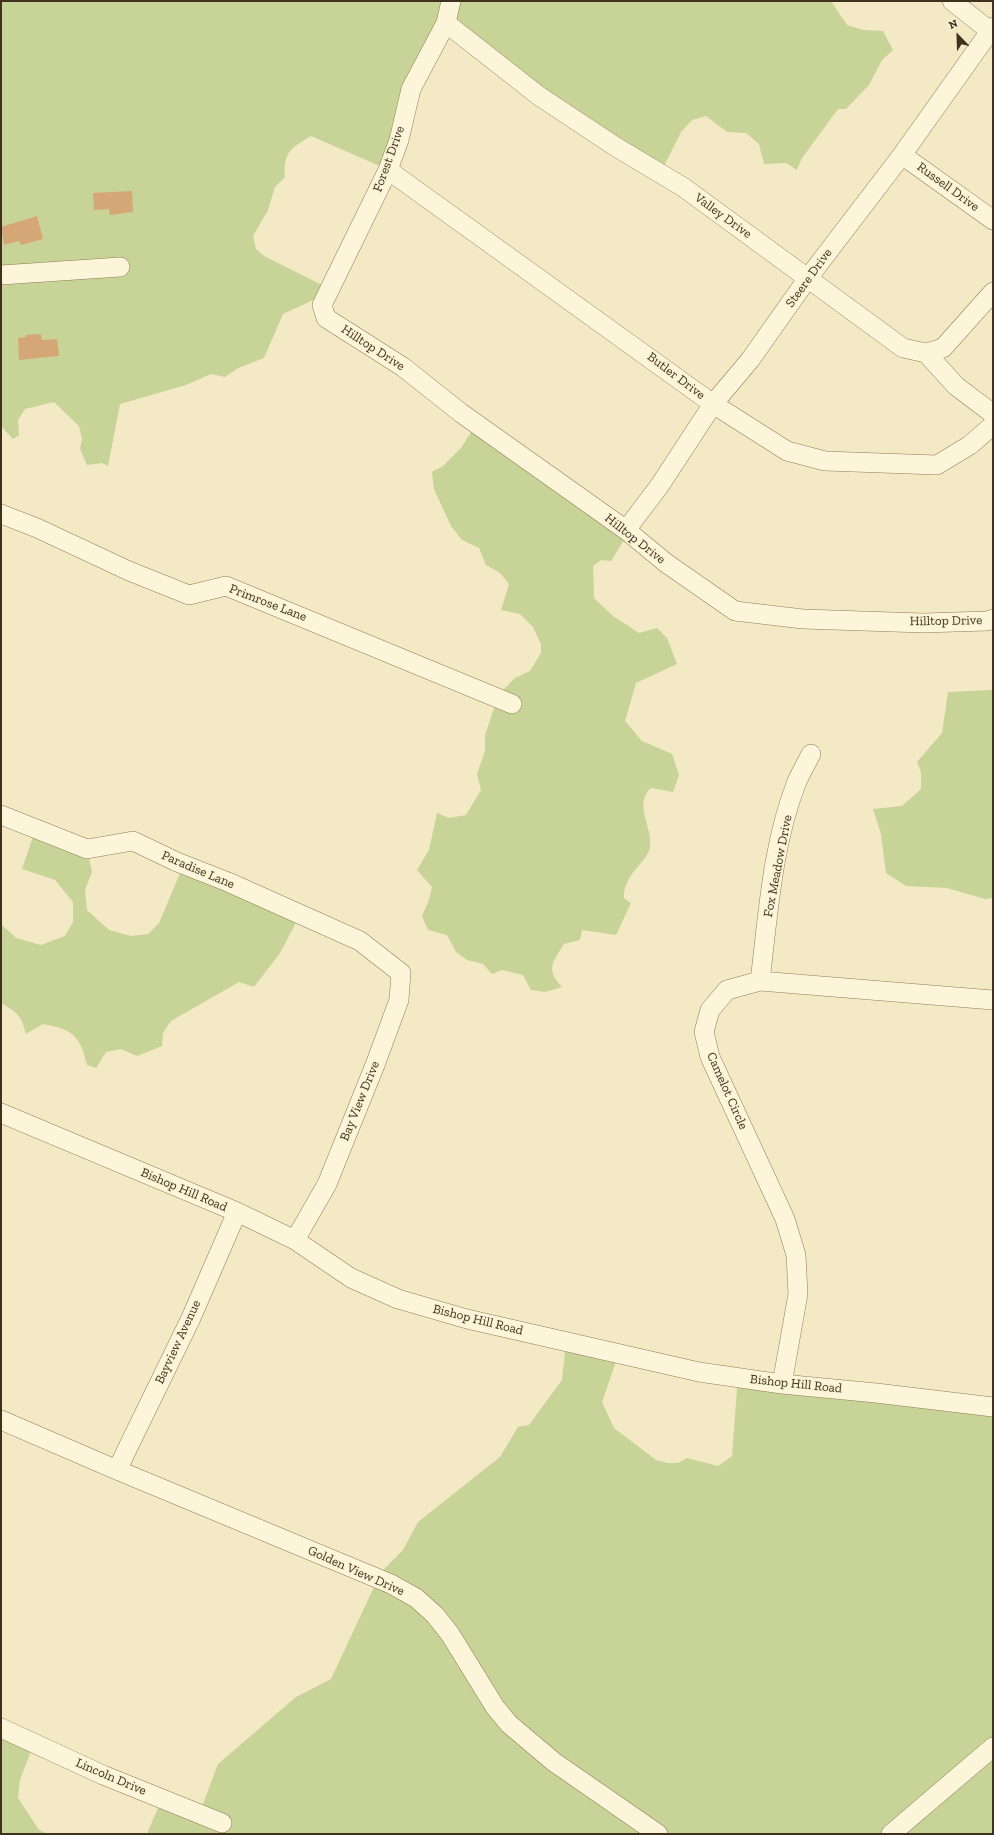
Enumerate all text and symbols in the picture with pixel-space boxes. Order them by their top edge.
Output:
north arrow [938,16,978,56]
text: N [947,17,960,32]
street label: Forest Drive [370,124,408,194]
street label: Russell Drive [914,159,982,215]
street label: Valley Drive [691,190,755,242]
street label: Steere Drive [782,245,836,311]
street label: Hilltop Drive [338,322,408,374]
street label: Butler Drive [644,349,708,403]
street label: Hilltop Drive [602,511,668,567]
street label: Primrose Lane [227,581,309,625]
street label: Hilltop Drive [910,613,982,629]
street label: Fox Meadow Drive [760,814,796,918]
street label: Paradise Lane [159,848,237,892]
street label: Camelot Circle [703,1050,751,1132]
street label: Bay View Drive [337,1059,383,1143]
street label: Bishop Hill Road [138,1165,230,1215]
street label: Bayview Avenue [152,1298,204,1386]
street label: Bishop Hill Road [431,1301,525,1339]
street label: Bishop Hill Road [749,1371,843,1397]
street label: Golden View Drive [305,1543,407,1599]
street label: Lincoln Drive [73,1755,149,1799]

